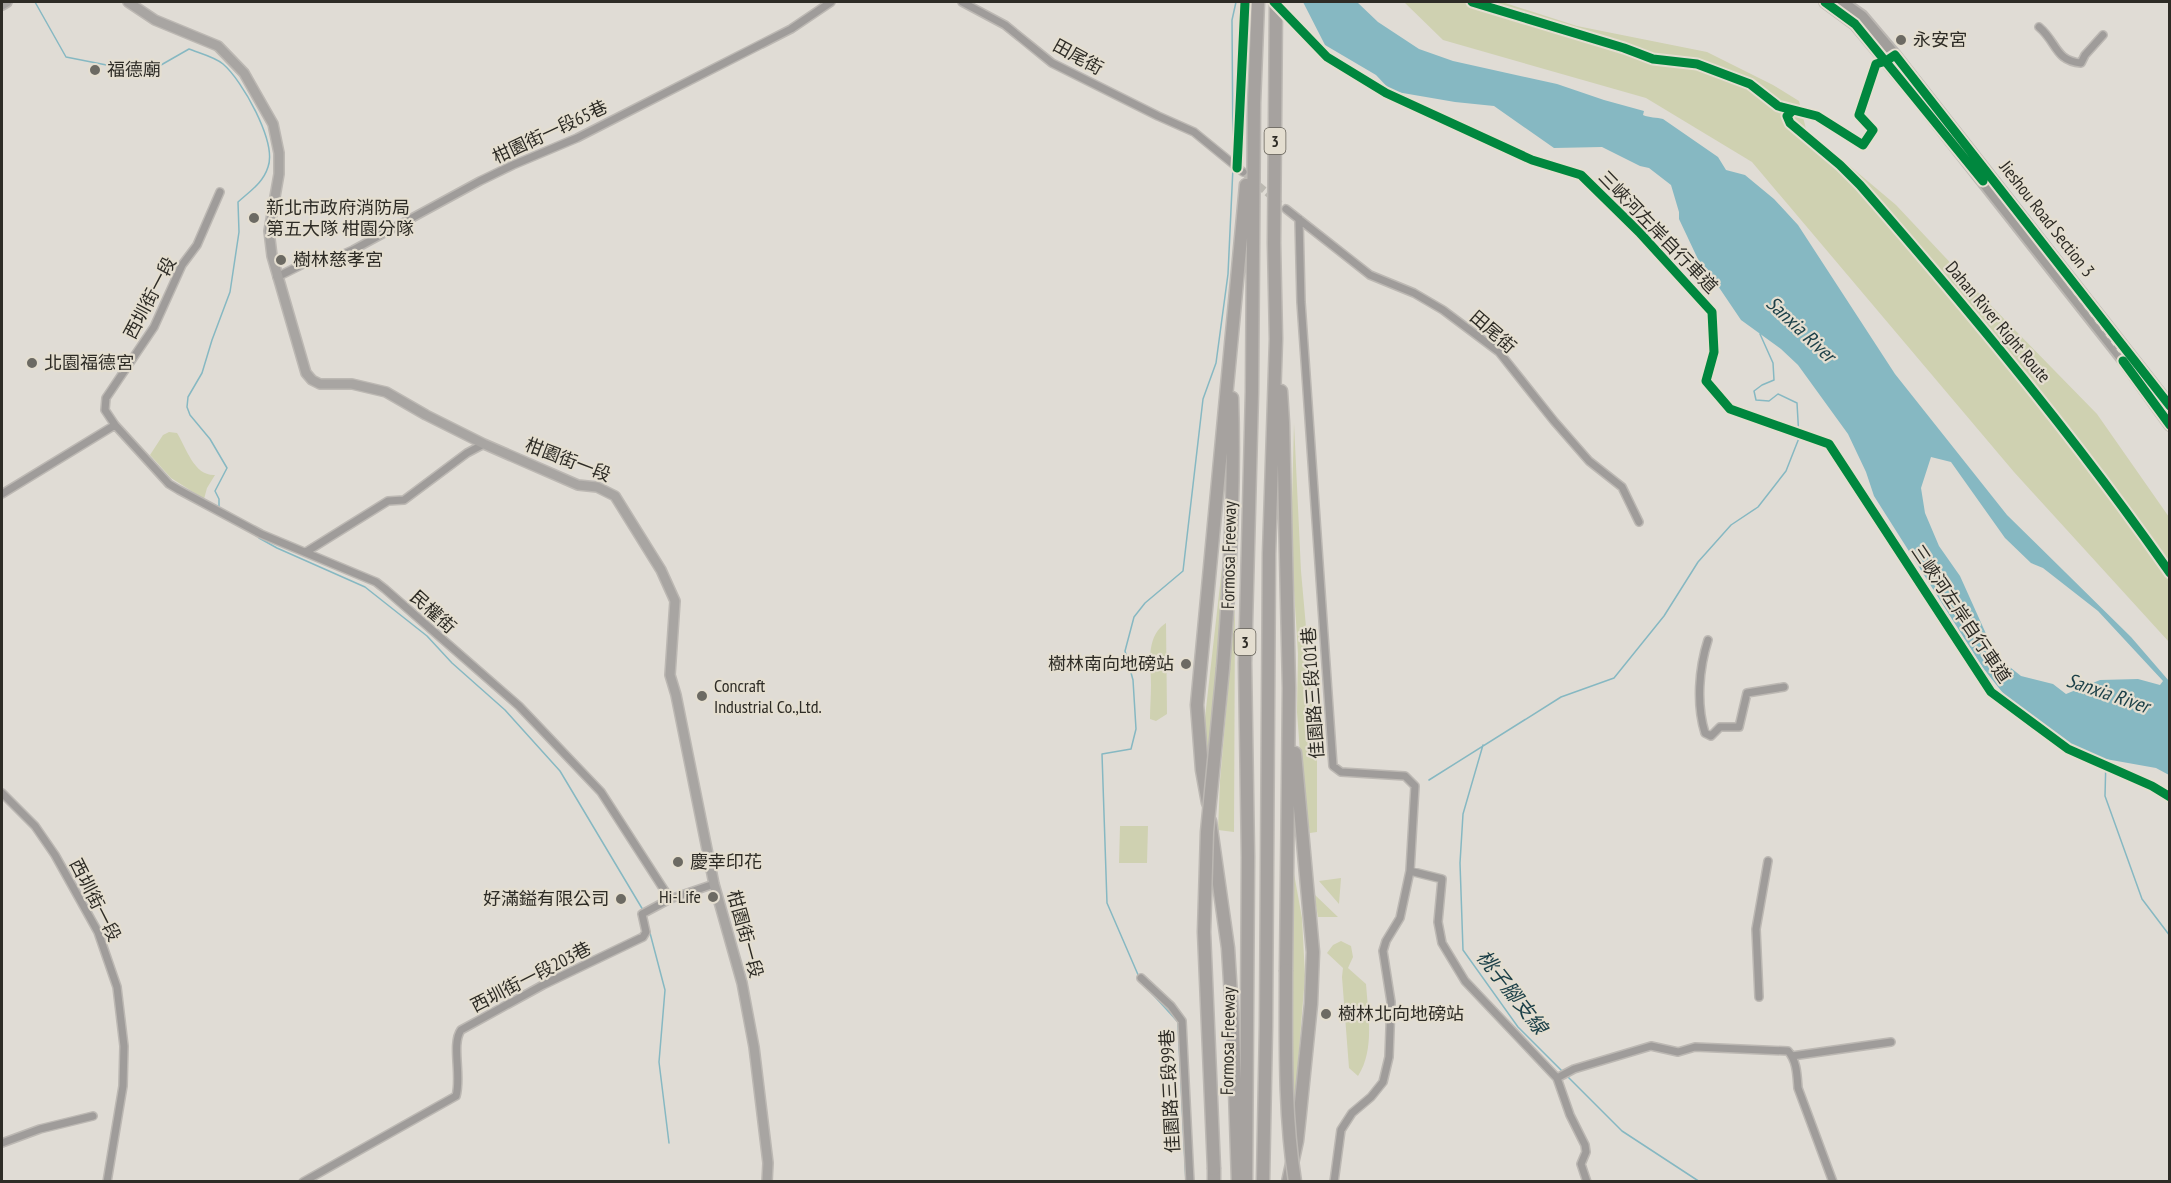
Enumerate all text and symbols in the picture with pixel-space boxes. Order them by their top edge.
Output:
place label: 永安宮 [1913,28,1967,51]
street label: 田尾街 [1049,33,1107,80]
marker: 永安宮 [1894,33,1908,47]
place label: 福德廟 [107,58,161,81]
marker: 福德廟 [88,63,102,77]
street label: 柑園街一段65巷 [489,95,611,168]
road number: 3 [1264,128,1286,154]
street label: Jieshou Road Section 3 [1994,155,2100,282]
street label: 三峽河左岸自行車道 [1594,165,1723,298]
place label: 新北市政府消防局 第五大隊 柑園分隊 [266,196,414,240]
marker: 新北市政府消防局 第五大隊 柑園分隊 [247,211,261,225]
place label: 樹林慈孝宮 [293,248,383,271]
street label: 西圳街一段 [118,253,181,343]
marker: 樹林慈孝宮 [274,253,288,267]
street label: Dahan River Right Route [1941,256,2056,387]
water label: Sanxia River [1761,290,1843,369]
street label: 田尾街 [1465,305,1521,358]
place label: 北園福德宮 [44,351,134,374]
marker: 北園福德宮 [25,356,39,370]
street label: 柑園街一段 [522,433,614,486]
street label: Formosa Freeway [1216,500,1241,609]
street label: 三峽河左岸自行車道 [1907,540,2016,687]
street label: 民權街 [406,585,461,638]
street label: 佳園路三段101巷 [1296,626,1329,760]
road number: 3 [1234,629,1256,655]
place label: 樹林南向地磅站 [1048,652,1174,675]
marker: 樹林南向地磅站 [1179,657,1193,671]
water label: Sanxia River [2063,667,2155,720]
place label: Concraft Industrial Co.,Ltd. [714,674,822,718]
marker: Concraft Industrial Co.,Ltd. [695,689,709,703]
place label: 慶幸印花 [690,850,762,873]
street label: 西圳街一段 [65,854,126,945]
marker: 慶幸印花 [671,855,685,869]
place label: Hi-Life [659,885,701,908]
place label: 好滿鎰有限公司 [483,887,609,910]
street label: 柑園街一段 [723,887,768,980]
marker: Hi-Life [706,890,720,904]
marker: 好滿鎰有限公司 [614,892,628,906]
street label: 西圳街一段203巷 [467,936,595,1017]
water label: 桃子腳支線 [1471,945,1554,1041]
street label: Formosa Freeway [1215,986,1240,1095]
place label: 樹林北向地磅站 [1338,1002,1464,1025]
marker: 樹林北向地磅站 [1319,1007,1333,1021]
street label: 佳園路三段99巷 [1155,1028,1184,1154]

